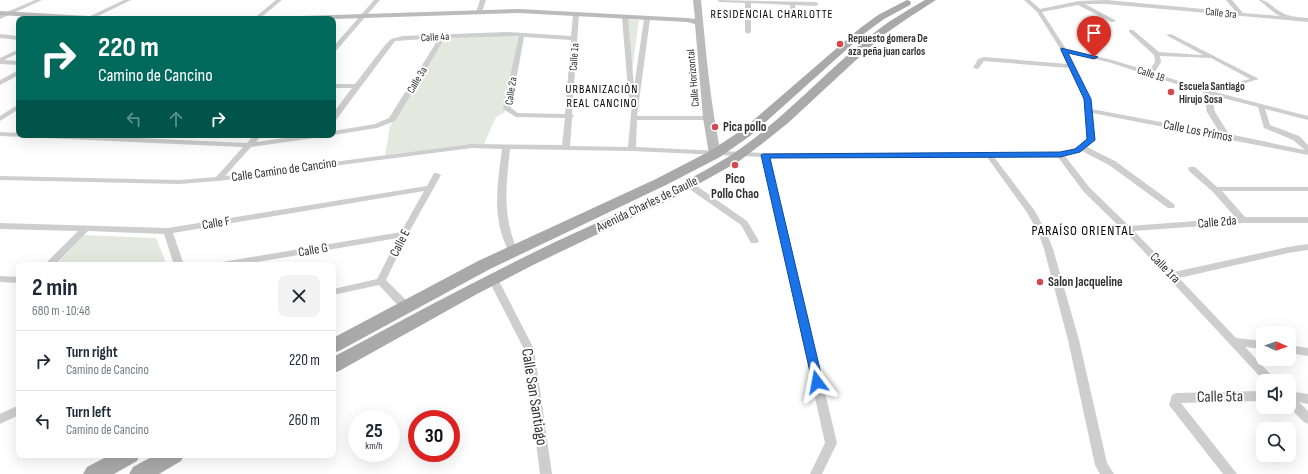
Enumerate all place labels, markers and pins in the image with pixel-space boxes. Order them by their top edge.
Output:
pin [1077,16,1111,57]
place label: Repuesto gomera De aza peña juan carlos [848,32,928,58]
marker: Repuesto gomera De aza peña juan carlos [835,39,845,49]
place label: Escuela Santiago Hirujo Sosa [1179,80,1245,106]
marker: Escuela Santiago Hirujo Sosa [1166,87,1176,97]
place label: Pica pollo [723,119,767,135]
marker: Pica pollo [710,122,720,132]
marker: Pico Pollo Chao [730,160,740,170]
place label: Pico Pollo Chao [711,171,759,202]
place label: Salon Jacqueline [1048,274,1123,290]
marker: Salon Jacqueline [1035,277,1045,287]

